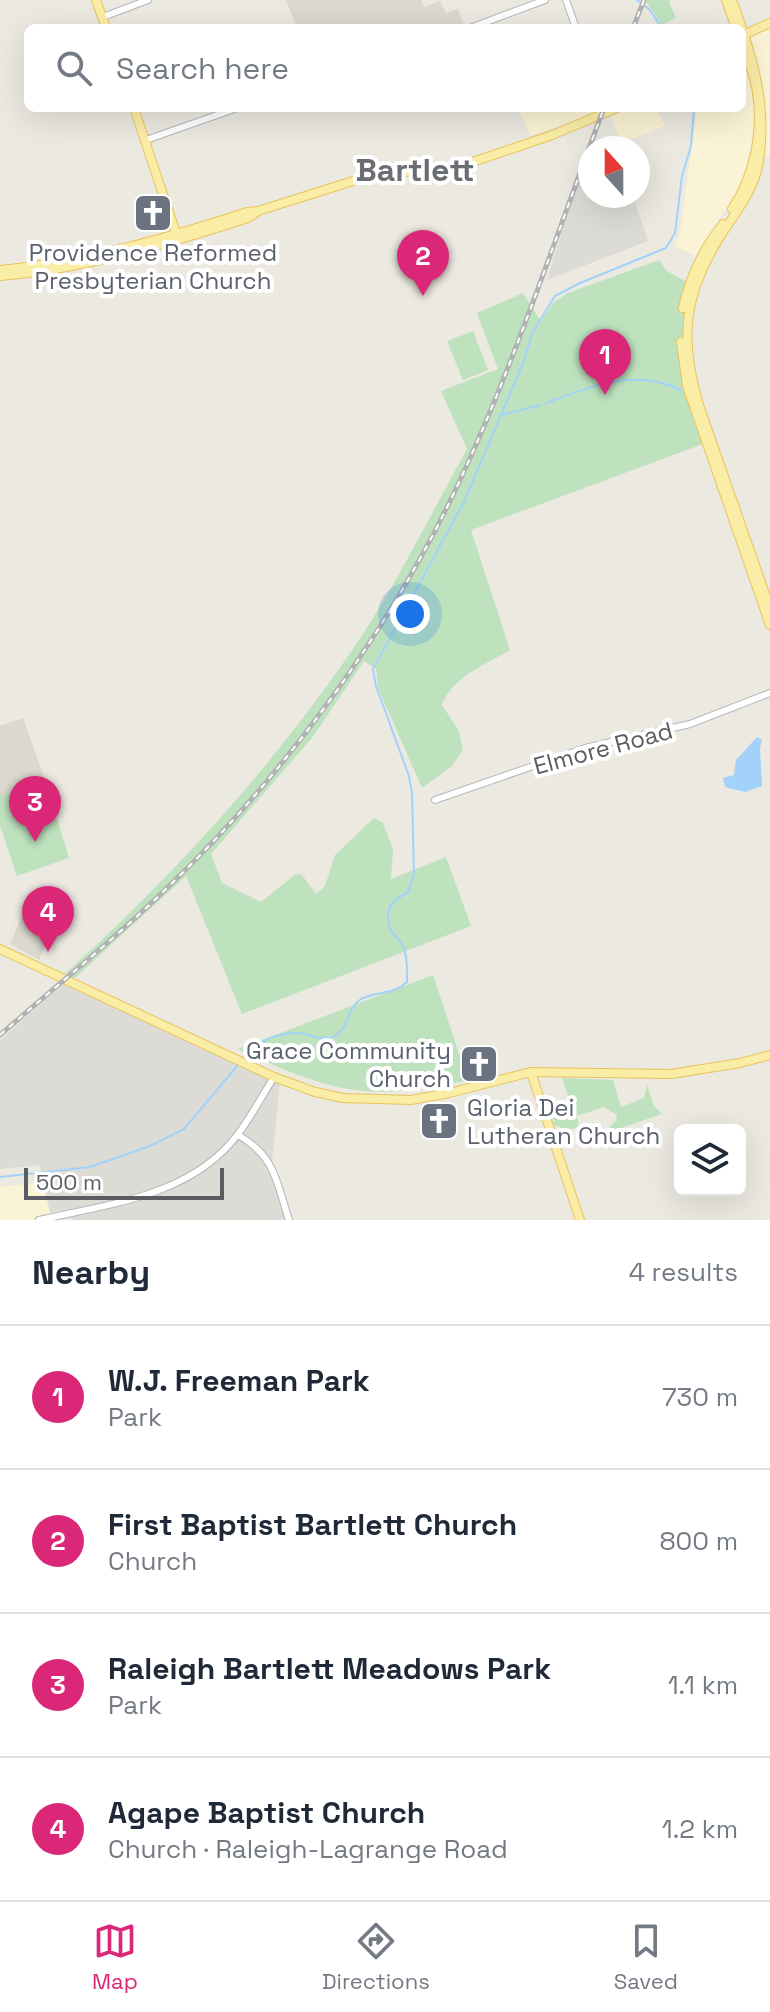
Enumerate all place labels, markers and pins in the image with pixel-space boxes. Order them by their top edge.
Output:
church icon: Providence Reformed Presbyterian Church [132,192,174,234]
pin: 2 [397,230,449,296]
place label: Providence Reformed Presbyterian Church [29,237,277,296]
pin: 1 [579,329,631,395]
pin: 3 [9,776,61,842]
pin: 4 [22,886,74,952]
place label: Grace Community Church [246,1035,451,1094]
church icon: Grace Community Church [458,1043,500,1085]
place label: Gloria Dei Lutheran Church [467,1092,660,1151]
church icon: Gloria Dei Lutheran Church [418,1100,460,1142]

